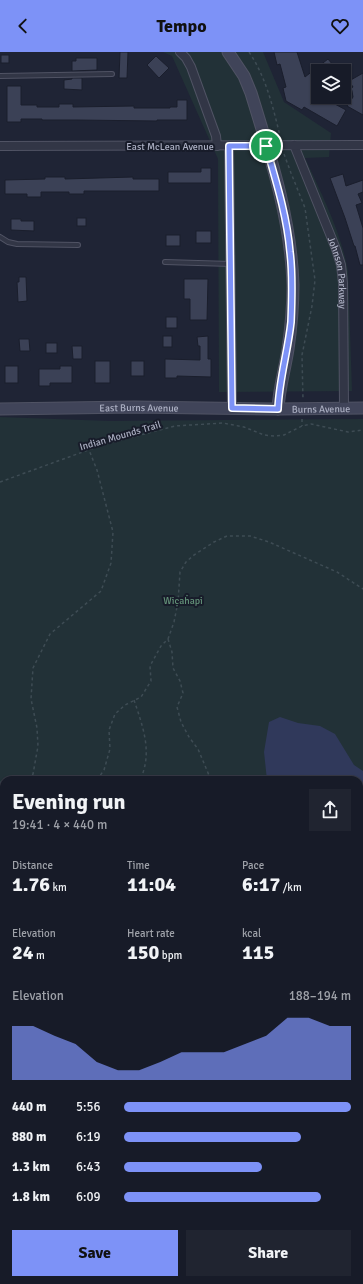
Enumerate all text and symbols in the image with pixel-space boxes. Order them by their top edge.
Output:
icon: back [12,15,34,37]
text: Tempo [156,15,207,37]
icon: heart [329,15,351,37]
map controls [311,64,351,104]
button: layers [311,64,351,104]
pin [249,129,283,163]
icon: arrive [255,135,277,157]
street label: East McLean Avenue [126,141,214,153]
street label: Johnson Parkway [325,235,348,309]
street label: East Burns Avenue [99,402,179,415]
street label: Burns Avenue [292,403,350,416]
street label: Indian Mounds Trail [78,419,162,453]
park label: Wic̣aḣapi [163,595,203,607]
text: Evening run [12,788,126,815]
button: share [309,789,351,831]
text: 19:41 · 4 × 440 m [12,817,107,833]
text: Distance [12,859,53,872]
text: Time [127,859,150,872]
text: Pace [242,859,264,872]
text: 1.76 [12,872,50,897]
text: 11:04 [127,872,176,897]
text: 6:17 [242,872,280,897]
text: km [50,881,67,894]
text: /km [280,881,302,894]
text: Elevation [12,927,56,940]
text: Heart rate [127,927,175,940]
text: kcal [242,927,261,940]
text: 24 [12,940,34,965]
text: 150 [127,940,159,965]
text: 115 [242,940,274,965]
text: m [34,949,45,962]
text: bpm [159,949,182,962]
text: Elevation [12,988,64,1004]
text: 188–194 m [289,988,351,1004]
text: 440 m [12,1099,46,1115]
text: 5:56 [76,1099,101,1115]
text: 880 m [12,1129,46,1145]
text: 6:19 [76,1129,101,1145]
text: 1.3 km [12,1159,50,1175]
text: 6:43 [76,1159,101,1175]
text: 1.8 km [12,1189,50,1205]
text: 6:09 [76,1189,101,1205]
button: Save [12,1230,178,1276]
button: Share [186,1230,351,1276]

